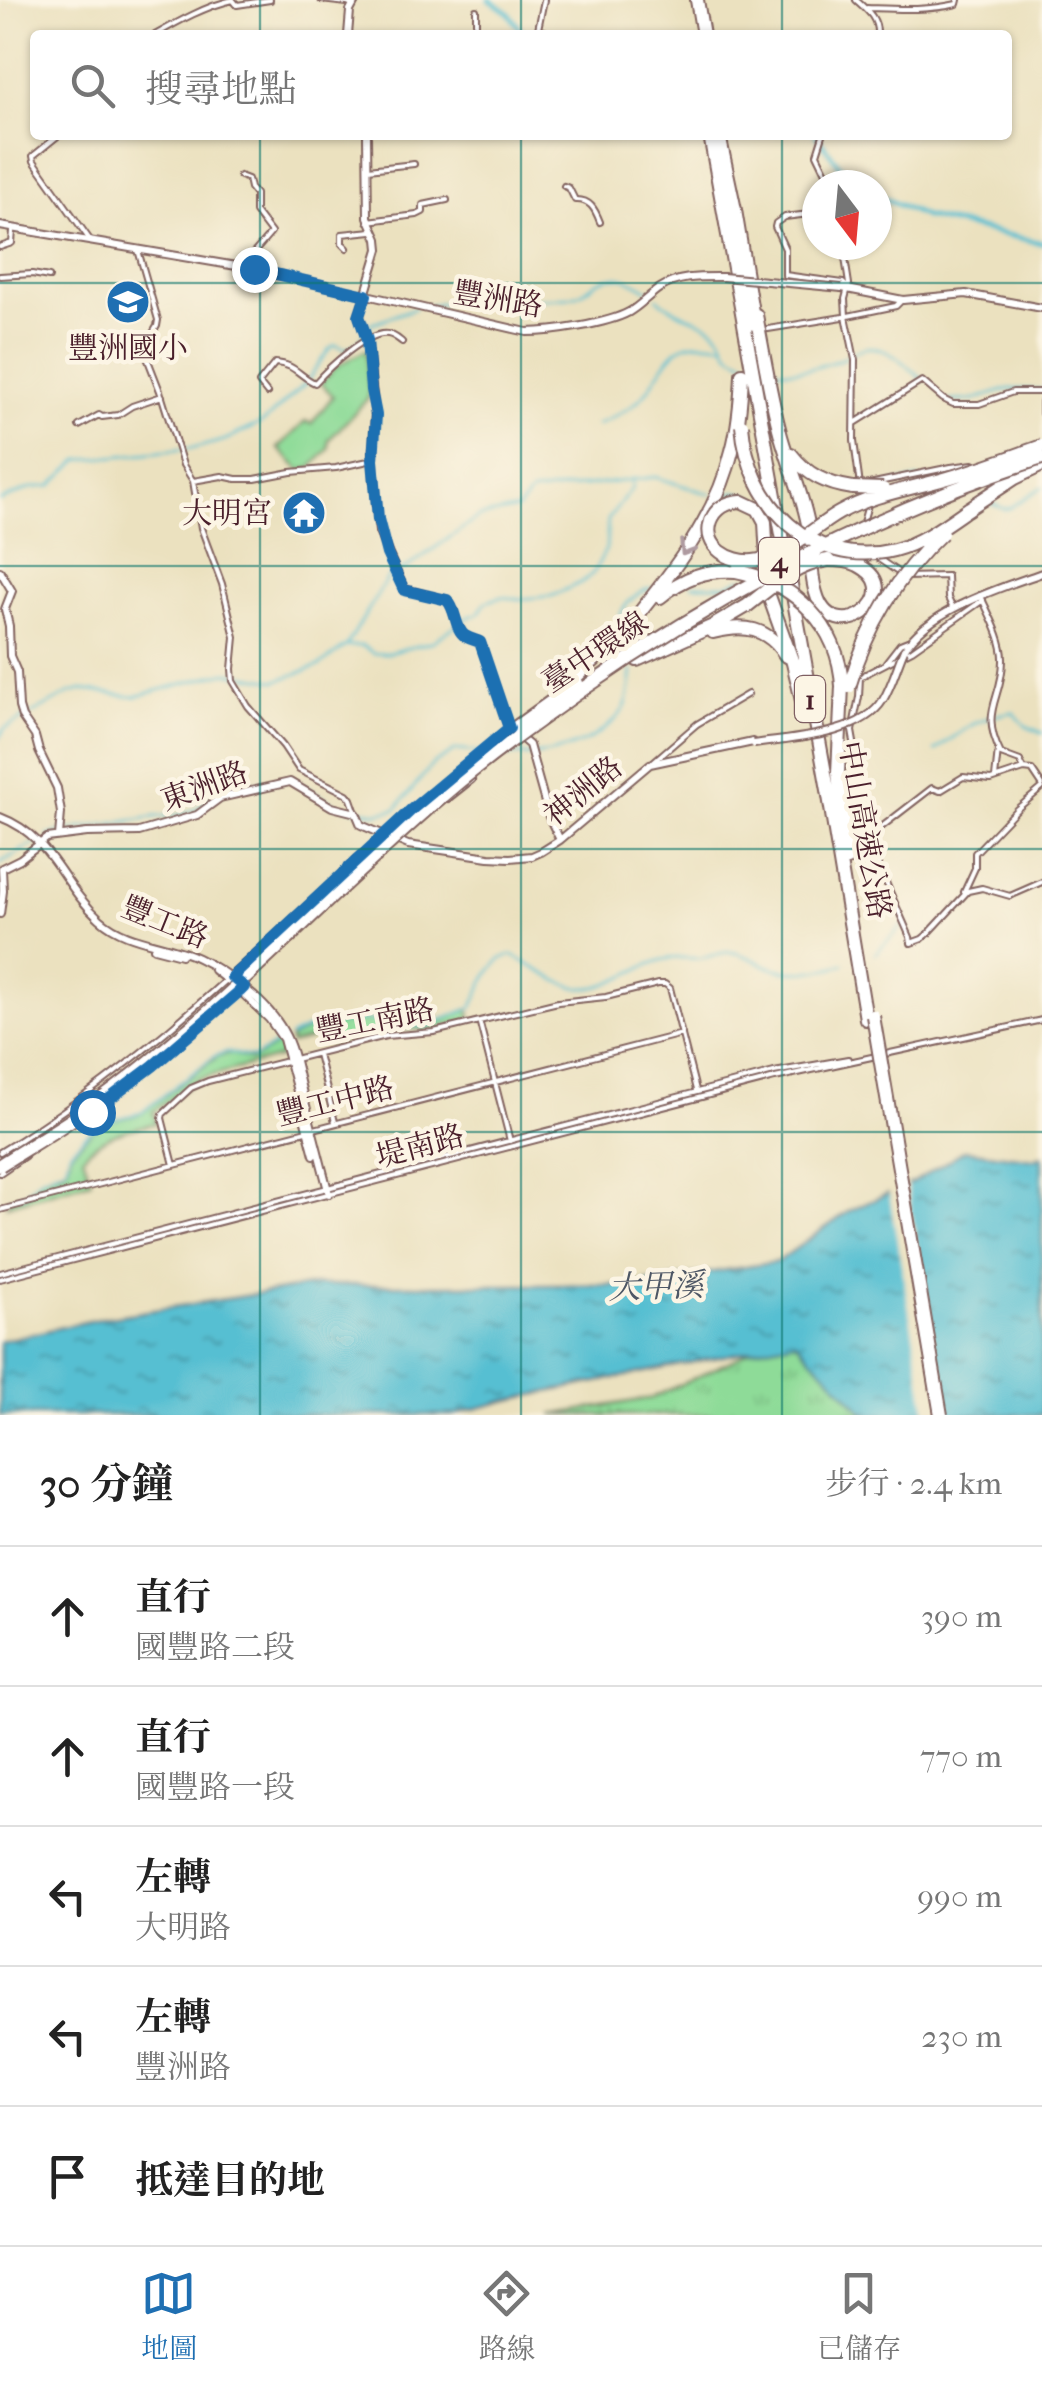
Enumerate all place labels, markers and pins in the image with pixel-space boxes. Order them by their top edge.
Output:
school or university icon: 豐洲國小 [105,279,151,325]
place label: 豐洲國小 [68,331,188,366]
temple icon: 大明宮 [281,490,327,536]
place label: 大明宮 [182,496,272,531]

